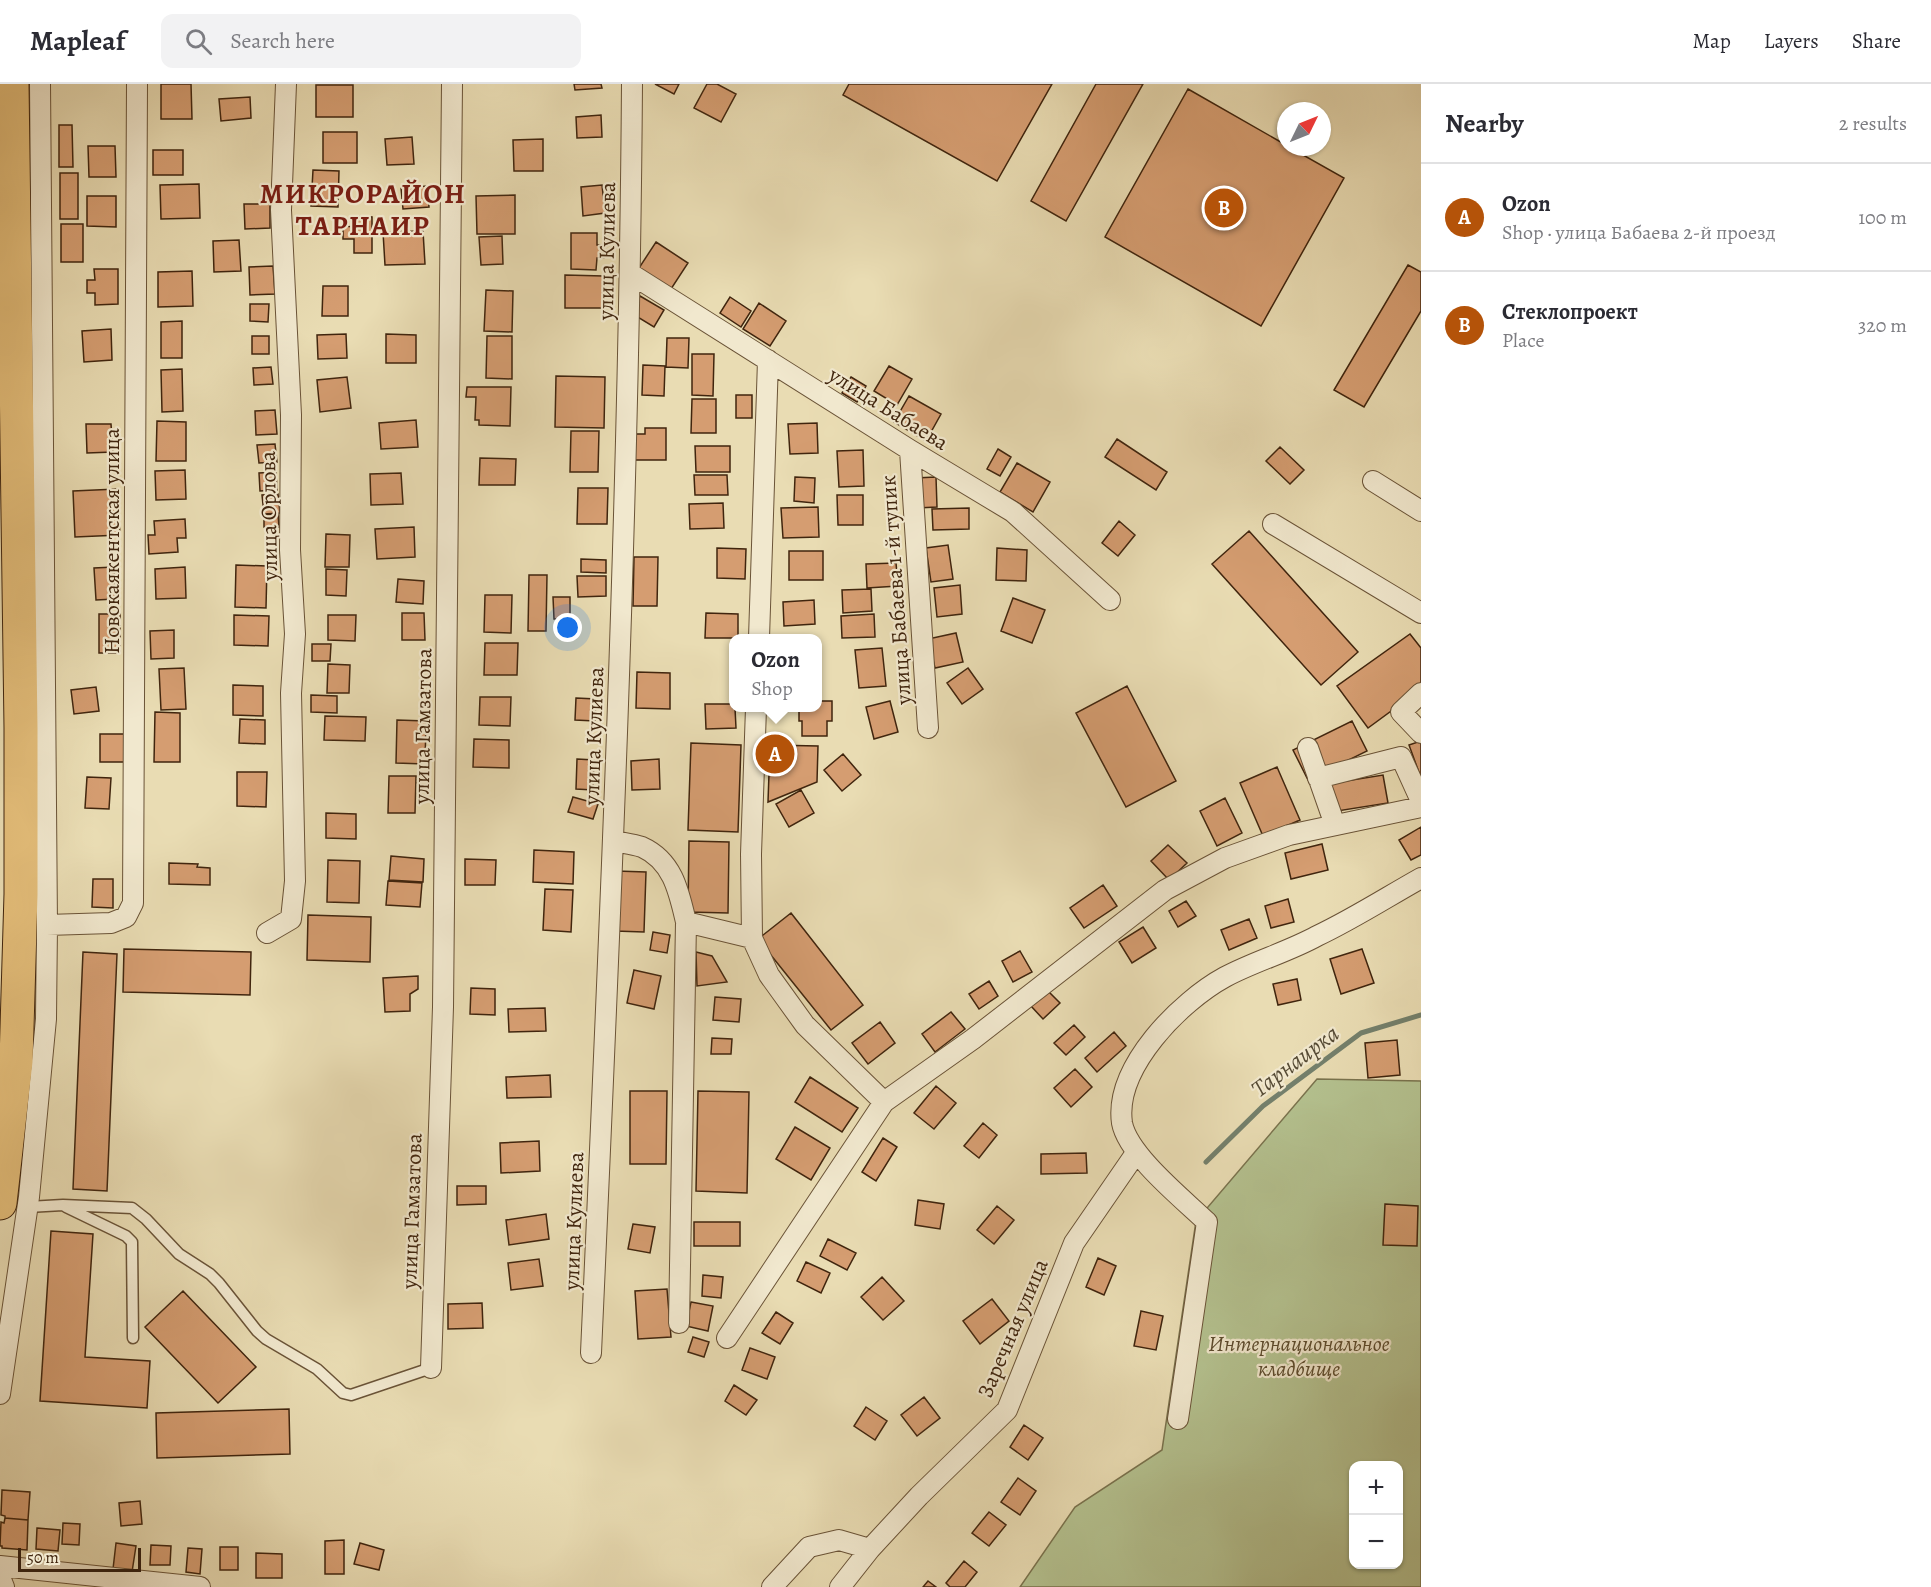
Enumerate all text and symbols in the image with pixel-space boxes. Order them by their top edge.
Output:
search box [161,14,581,68]
text: Mapleaf [30,22,125,60]
icon: search [182,25,215,58]
text: Search here [230,26,335,56]
text: Map [1692,27,1731,55]
text: Layers [1764,27,1819,55]
text: Share [1852,27,1901,55]
north arrow [1277,102,1331,156]
text: Nearby [1445,106,1524,141]
text: 2 results [1839,110,1907,137]
district label: МИКРОРАЙОН ТАРНАИР [260,175,466,245]
street label: улица Кулиева [591,181,623,321]
pin: B [1204,186,1244,230]
text: Ozon [1502,189,1551,219]
text: A [1458,204,1471,231]
text: 100 m [1858,204,1907,231]
text: Shop · улица Бабаева 2-й проезд [1502,219,1775,246]
text: Стеклопроект [1502,297,1638,327]
text: B [1458,312,1471,339]
text: 320 m [1858,312,1907,339]
text: Place [1502,327,1544,354]
street label: улица Бабаева [822,360,955,458]
street label: Новокаякентская улица [97,427,127,654]
street label: улица Орлова [253,450,285,582]
street label: улица Бабаева 1-й тупик [873,474,919,707]
your location [553,613,582,642]
popup [729,634,822,712]
text: Ozon [751,645,800,675]
street label: улица Гамзатова [407,647,439,805]
street label: улица Кулиева [577,666,611,807]
text: Shop [751,675,793,702]
pin: A [756,732,794,776]
water label: Тарнаирка [1245,1017,1345,1105]
street label: улица Гамзатова [394,1132,430,1291]
street label: улица Кулиева [557,1151,591,1292]
street label: Заречная улица [970,1254,1056,1402]
park label: Интернациональное кладбище [1208,1329,1390,1384]
map controls [1349,1461,1403,1569]
button: + [1349,1461,1403,1515]
button: − [1349,1515,1403,1569]
scale bar [18,1545,141,1572]
text: 50 m [27,1547,59,1569]

